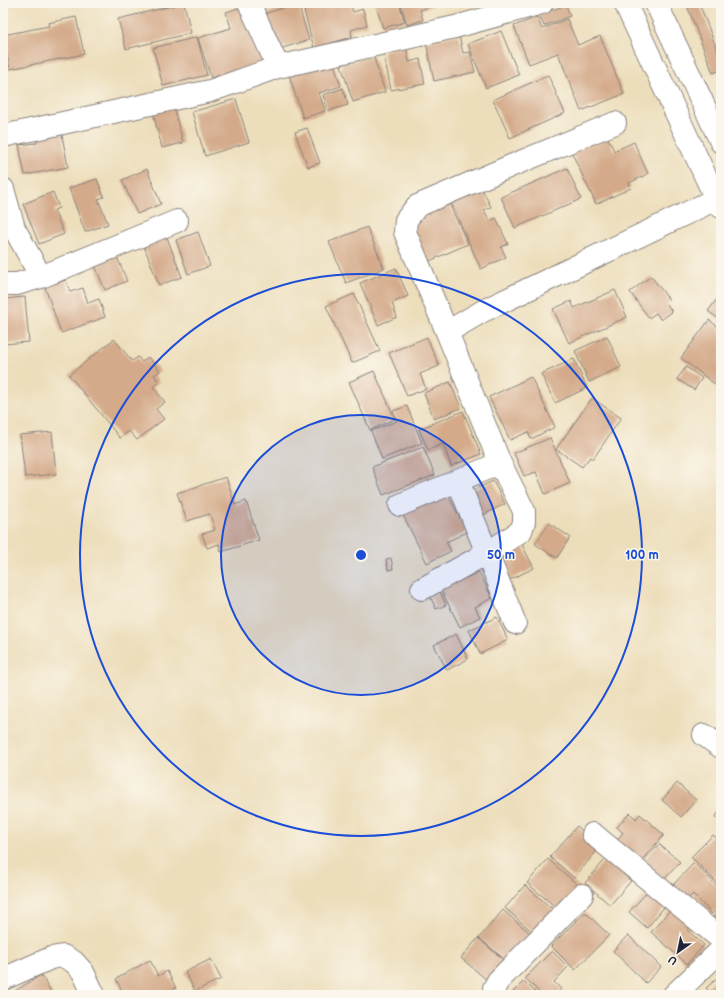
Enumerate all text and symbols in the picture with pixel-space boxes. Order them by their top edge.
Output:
centre of rings [354,548,368,562]
text: 50 m [487,548,515,563]
text: 100 m [625,548,659,563]
north arrow [658,932,698,972]
text: U [666,952,680,968]

